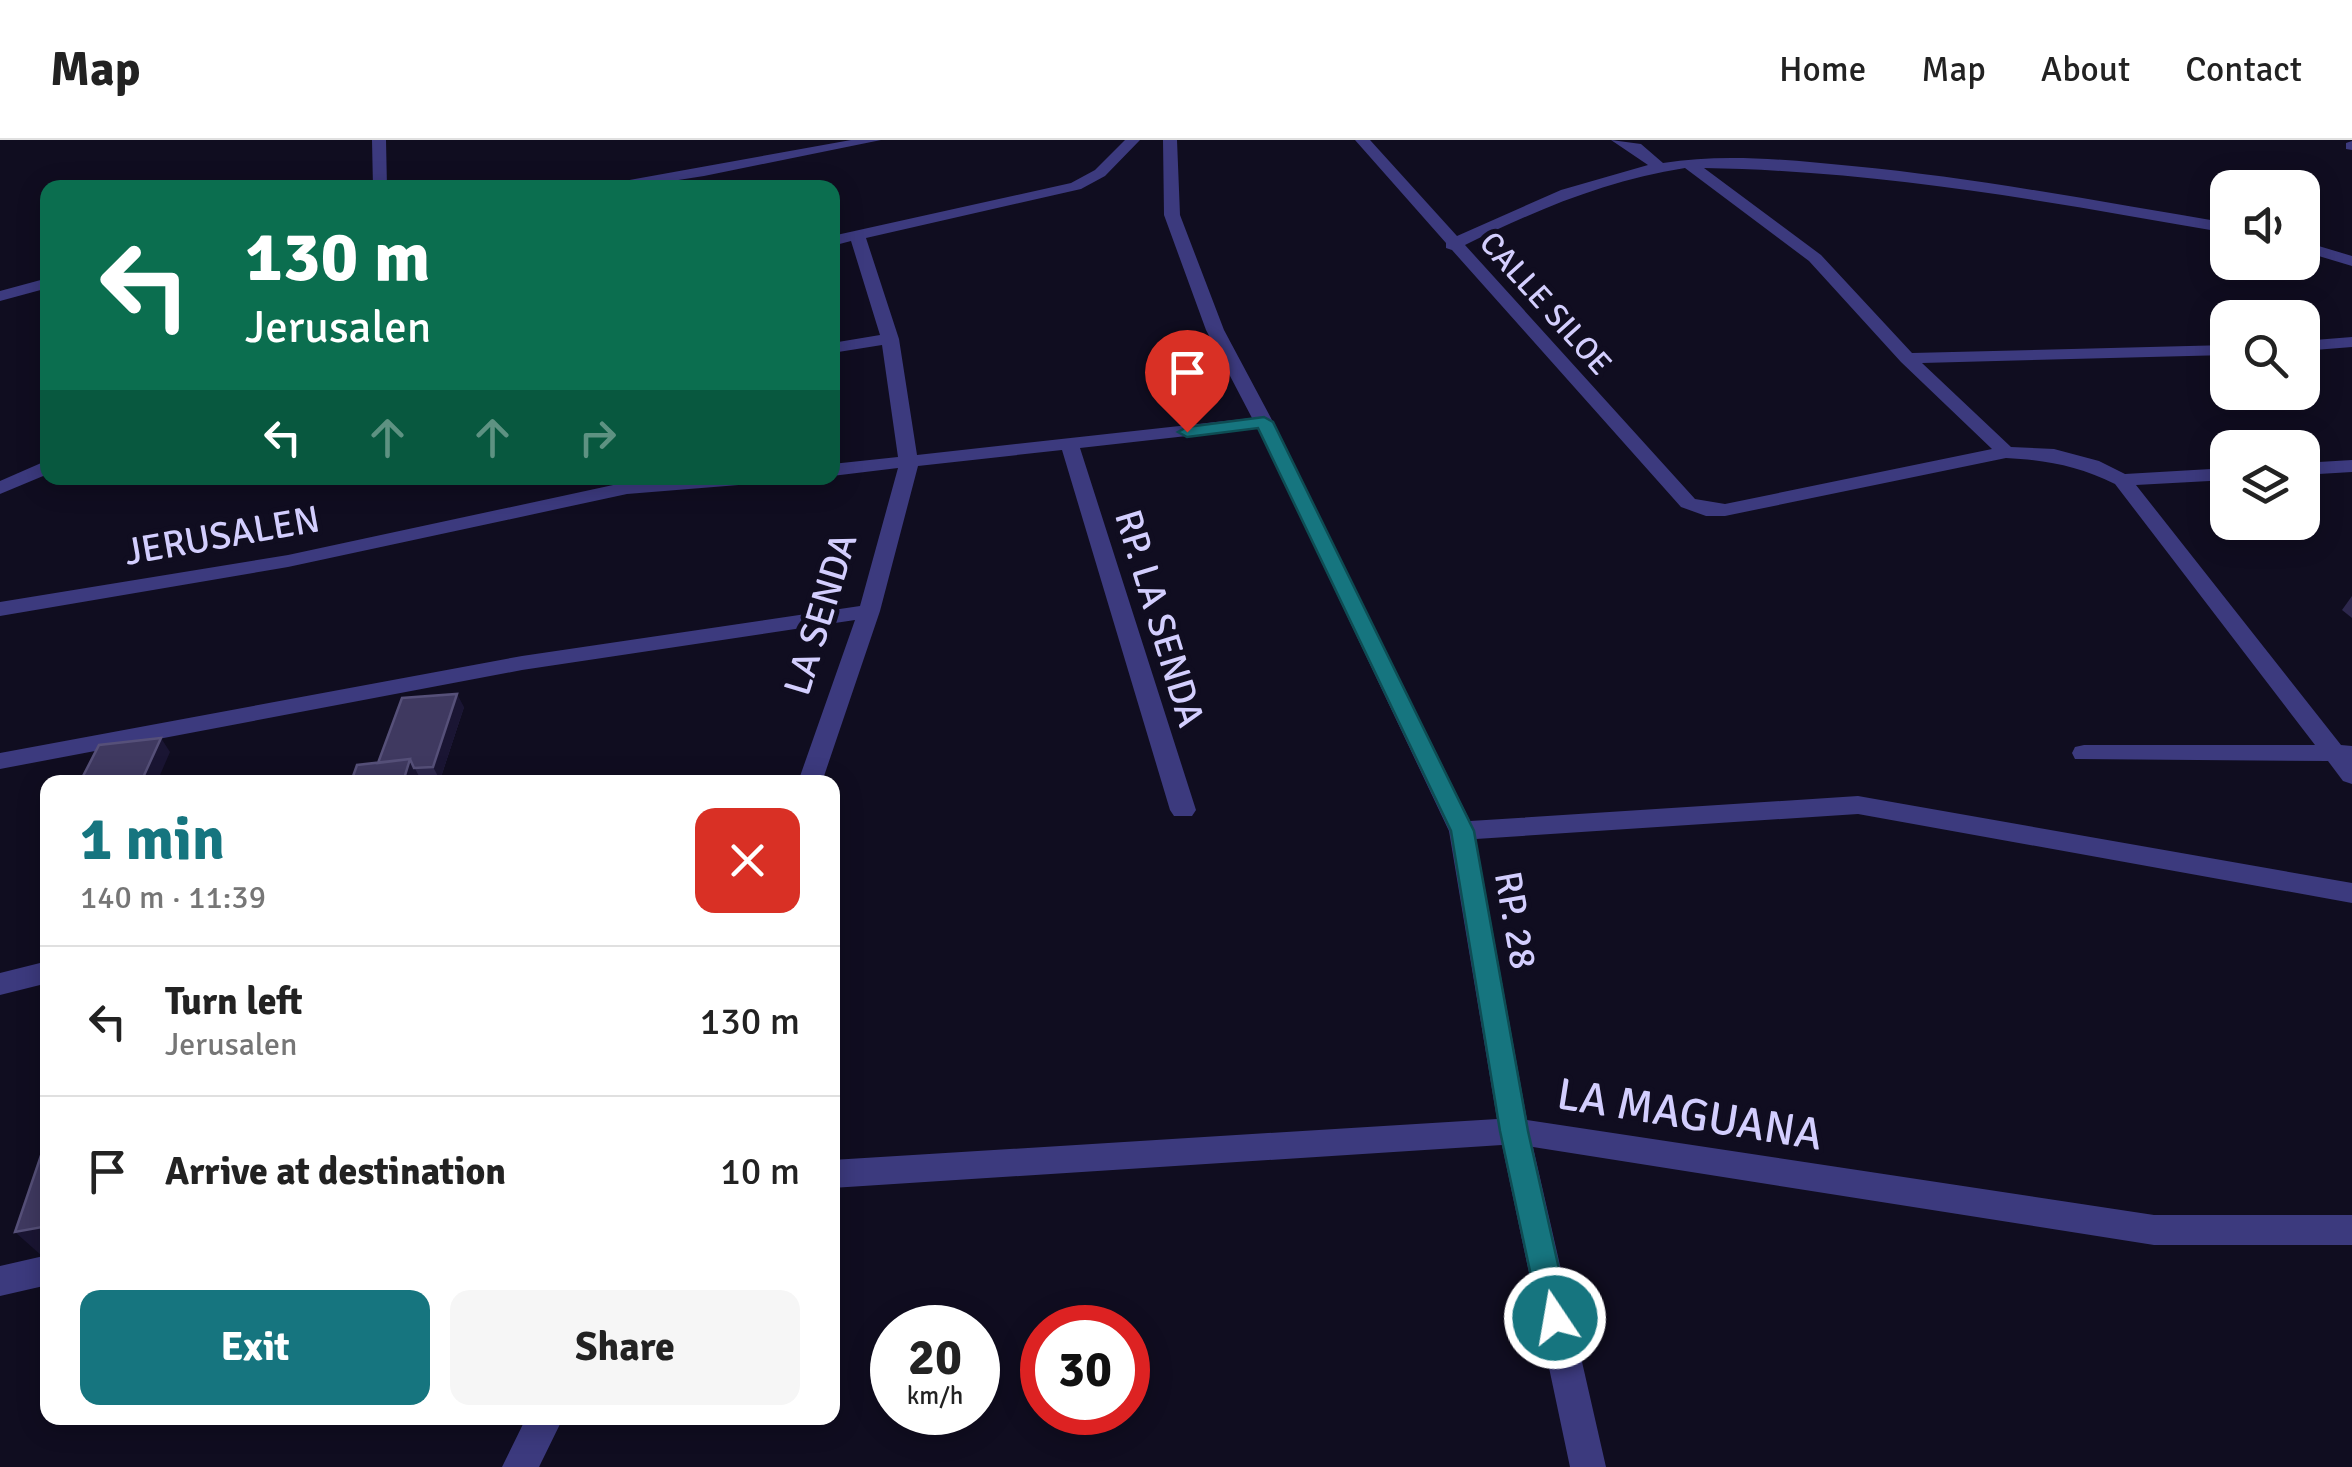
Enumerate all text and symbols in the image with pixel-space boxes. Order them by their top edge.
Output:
text: Map [50,40,140,99]
text: Home [1779,48,1866,91]
text: Map [1921,48,1986,91]
text: About [2041,48,2130,91]
text: Contact [2185,48,2302,91]
map controls [2210,170,2320,540]
button: sound [2210,170,2320,280]
text: 130 m [245,214,430,300]
icon: left [80,220,210,350]
street label: CALLE SILOE [1471,224,1620,383]
text: Jerusalen [245,300,431,355]
button: search [2210,300,2320,410]
pin [1145,330,1230,433]
icon: arrive [1160,345,1215,400]
icon: left [255,410,310,465]
icon: ahead [360,410,415,465]
icon: ahead [465,410,520,465]
icon: right [570,410,625,465]
button: layers [2210,430,2320,540]
street label: JERUSALEN [121,495,323,576]
street label: RP. LA SENDA [1104,504,1215,732]
street label: LA SENDA [774,527,867,701]
text: 1 min [80,803,225,877]
button: close [695,808,800,913]
street label: RP. 28 [1484,867,1547,973]
text: 140 m · 11:39 [80,878,266,917]
text: Turn left [165,978,303,1025]
icon: left [80,994,135,1049]
text: 130 m [700,998,800,1045]
text: Jerusalen [165,1025,297,1064]
street label: LA MAGUANA [1553,1066,1826,1163]
icon: arrive [80,1144,135,1199]
text: Arrive at destination [165,1148,506,1195]
text: 10 m [720,1148,800,1195]
position arrow [1503,1266,1607,1370]
button: Exit [80,1290,430,1405]
button: Share [450,1290,800,1405]
speed limit sign: 30 [1020,1305,1150,1435]
text: 20 [908,1327,962,1389]
text: km/h [907,1380,963,1411]

